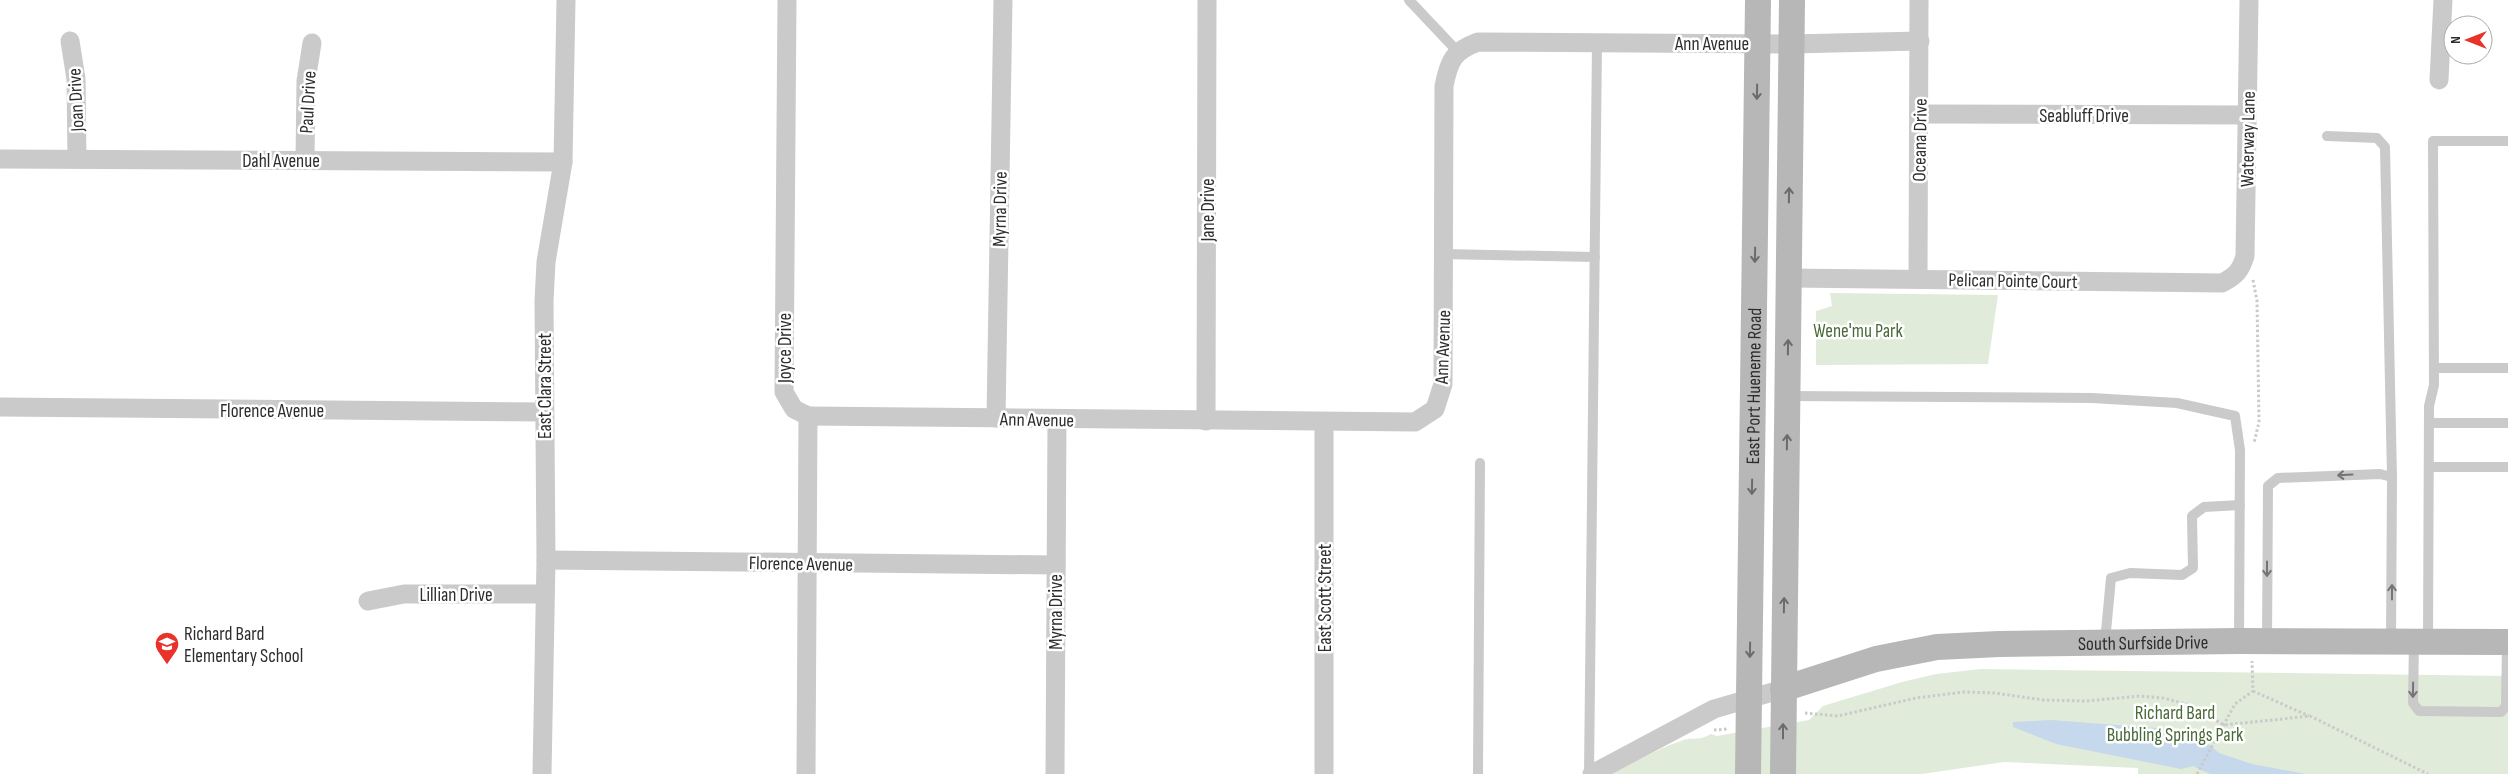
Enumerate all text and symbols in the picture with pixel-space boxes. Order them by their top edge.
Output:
north arrow [2443,15,2493,65]
street label: Ann Avenue [1674,33,1749,56]
text: N [2447,36,2464,44]
street label: Joan Drive [63,68,90,133]
street label: Paul Drive [295,70,322,134]
one-way arrow [1752,84,1762,100]
street label: Waterway Lane [2236,91,2261,187]
street label: Oceana Drive [1908,98,1933,182]
street label: Seabluff Drive [2039,105,2129,128]
street label: Dahl Avenue [242,150,320,173]
street label: Myrna Drive [988,171,1013,247]
street label: Jane Drive [1197,178,1220,243]
one-way arrow [1785,187,1794,203]
one-way arrow [1750,247,1759,263]
street label: Pelican Pointe Court [1948,269,2078,294]
street label: East Port Hueneme Road [1742,308,1767,464]
street label: Ann Avenue [1431,310,1456,386]
street label: Joyce Drive [774,313,797,384]
park label: Wene'mu Park [1813,320,1903,343]
street label: East Clara Street [534,333,557,439]
one-way arrow [1783,339,1793,356]
street label: Florence Avenue [220,400,324,423]
street label: Ann Avenue [999,408,1074,433]
one-way arrow [1782,435,1792,451]
one-way arrow [2337,471,2353,480]
one-way arrow [1747,479,1757,495]
street label: East Scott Street [1314,543,1337,652]
street label: Florence Avenue [749,552,853,577]
one-way arrow [2263,561,2272,577]
street label: Myrna Drive [1045,574,1068,650]
street label: Lillian Drive [419,584,493,607]
one-way arrow [2387,584,2397,600]
one-way arrow [1779,597,1789,614]
place label: Richard Bard Elementary School [184,623,303,668]
school or university icon: Richard Bard Elementary School [154,631,180,665]
street label: South Surfside Drive [2078,631,2208,656]
one-way arrow [1745,642,1755,658]
one-way arrow [2409,681,2418,697]
park label: Richard Bard Bubbling Springs Park [2107,702,2244,747]
one-way arrow [1778,724,1788,740]

